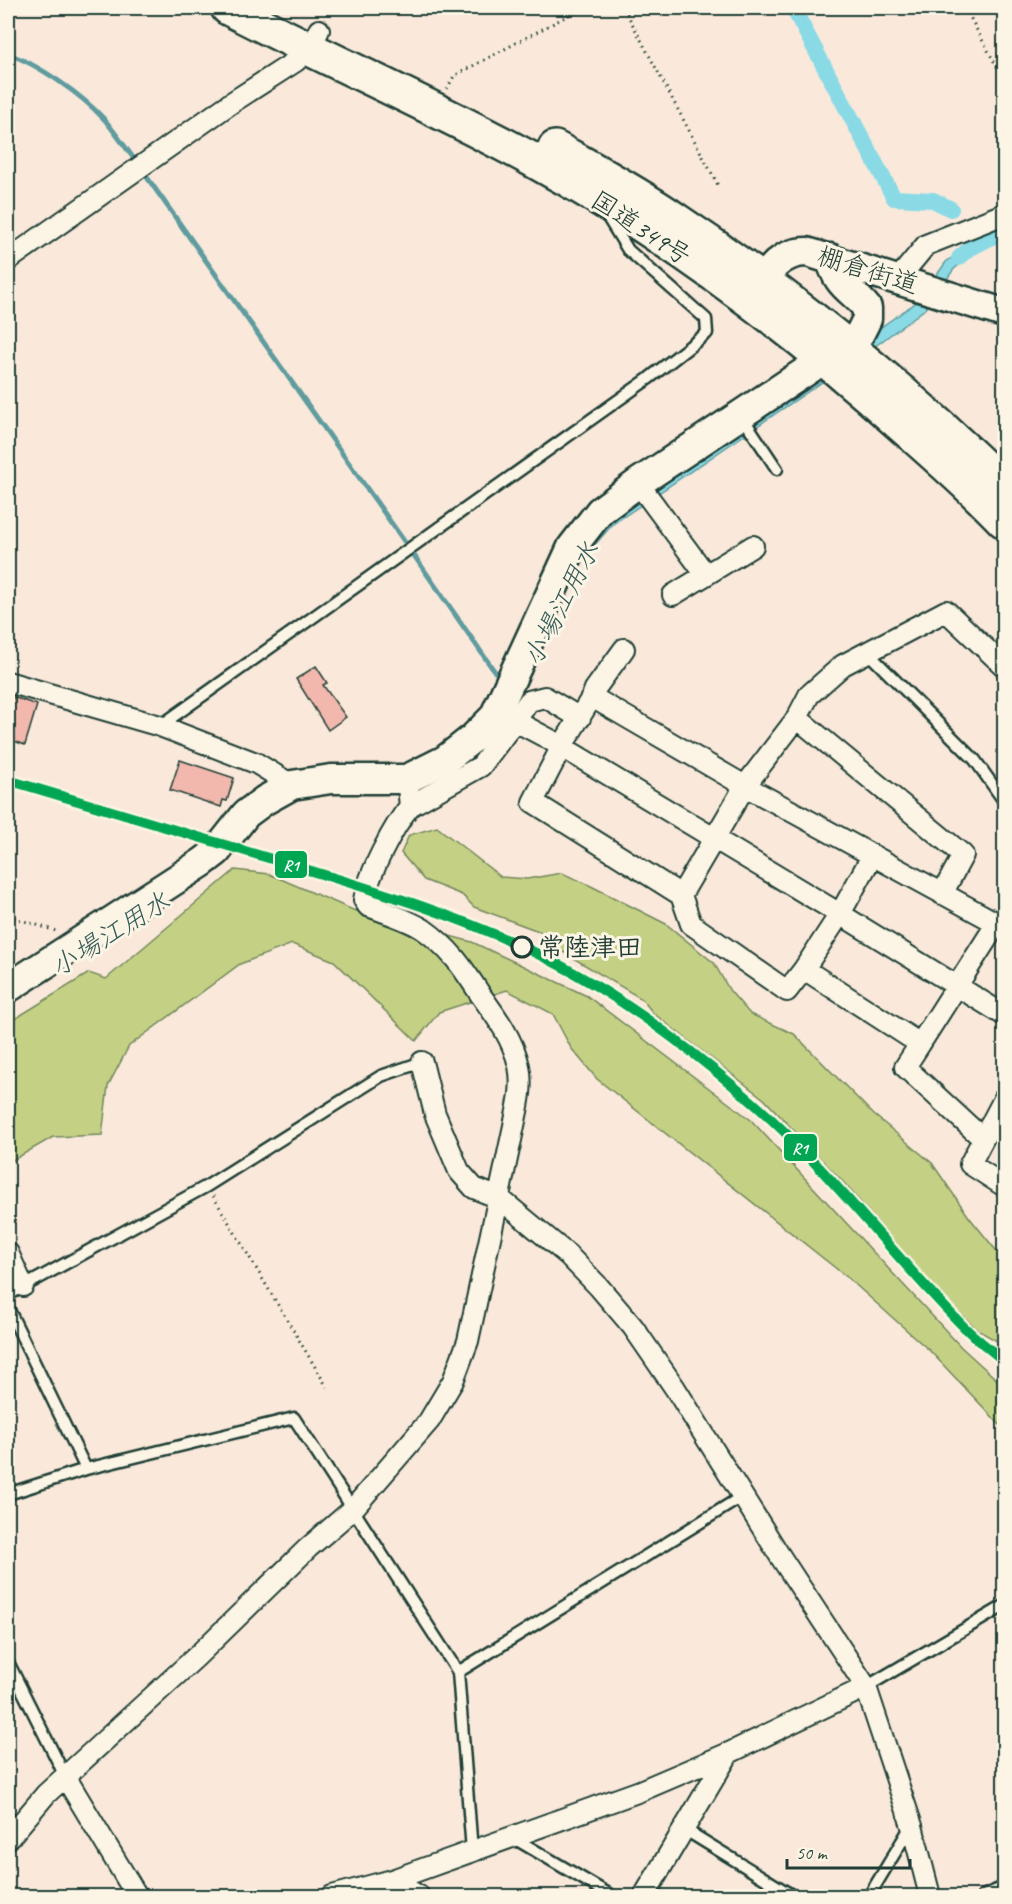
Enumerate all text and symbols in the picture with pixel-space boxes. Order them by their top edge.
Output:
street label: 国道349号 [585,183,697,273]
street label: 棚倉街道 [813,239,923,301]
water label: 小場江用水 [515,536,607,672]
line badge: R1 [274,850,308,879]
text: R1 [283,856,301,876]
water label: 小場江用水 [44,884,176,984]
place label: 常陸津田 [538,931,642,964]
marker: 常陸津田 [511,936,533,958]
line badge: R1 [783,1133,818,1162]
text: R1 [792,1139,810,1159]
scale bar [787,1832,910,1870]
text: 50 m [796,1842,829,1864]

